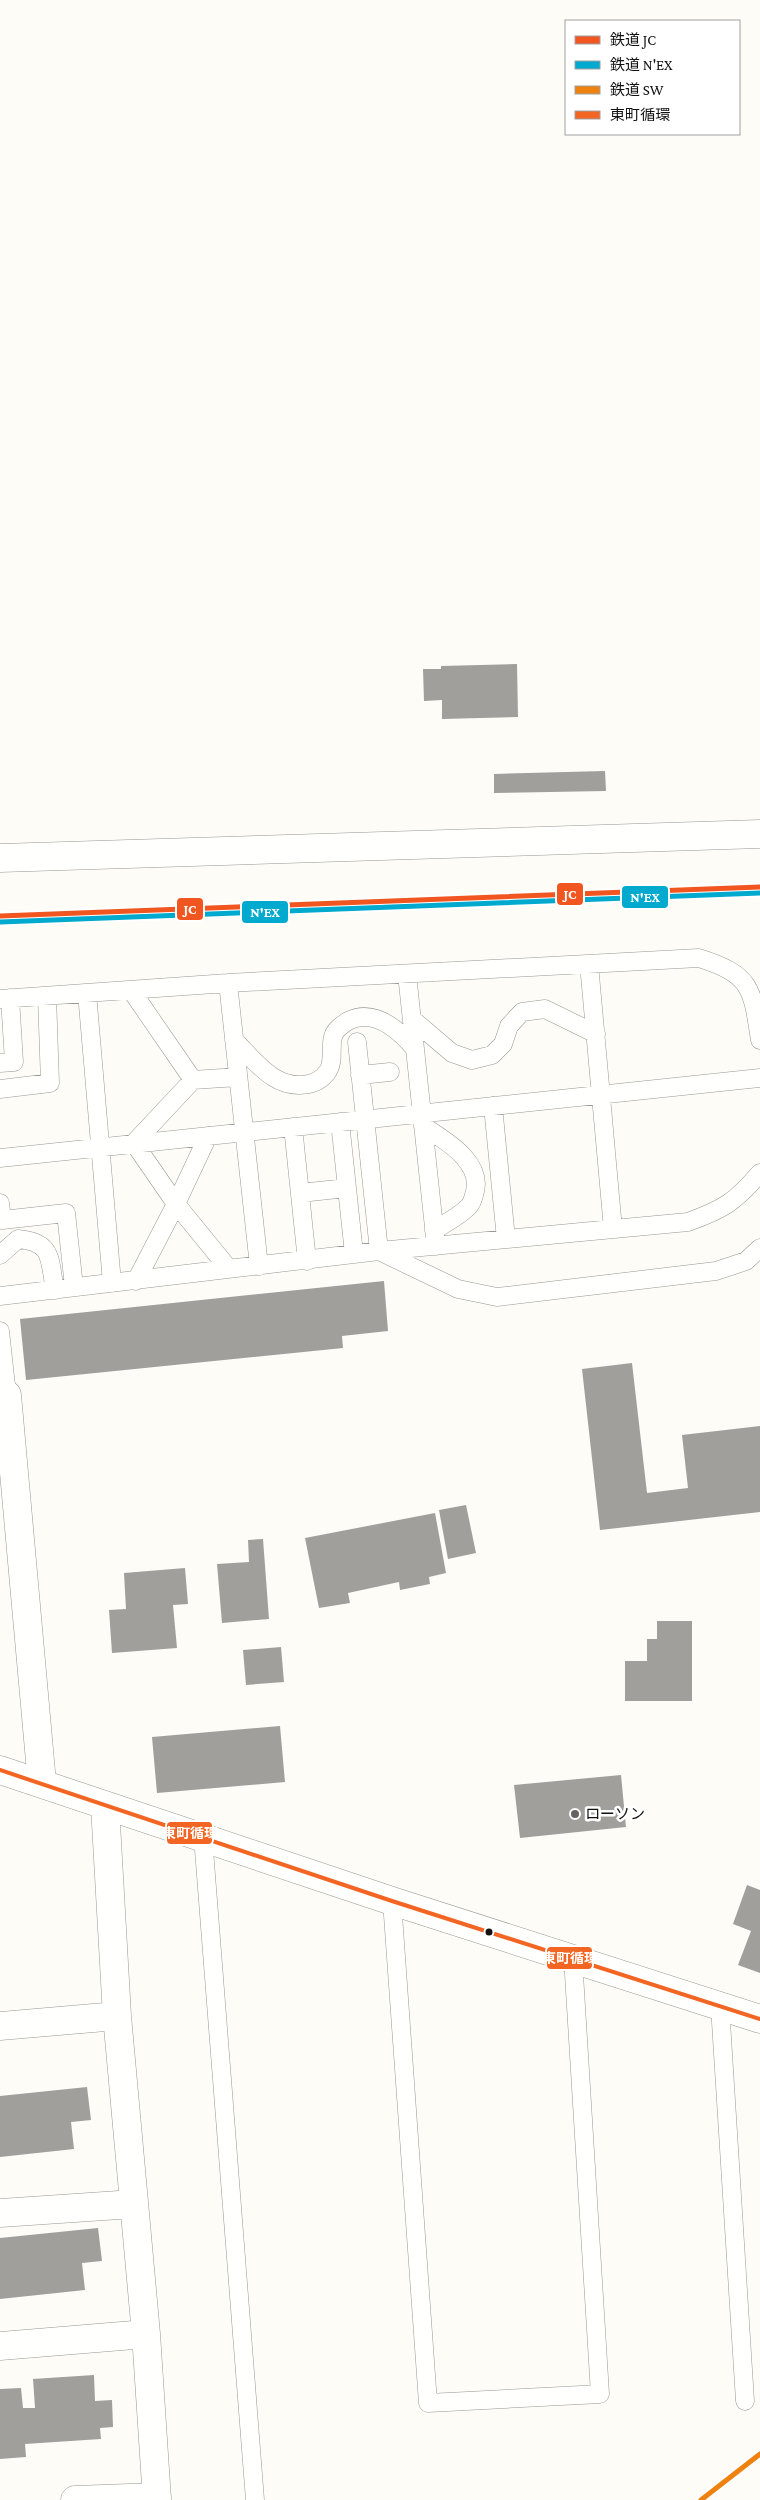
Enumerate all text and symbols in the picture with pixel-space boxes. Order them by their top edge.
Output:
legend [565,20,740,135]
text: 鉄道 JC [610,32,656,49]
text: 鉄道 N'EX [610,57,673,73]
text: 鉄道 SW [610,82,664,98]
text: 東町循環 [610,107,670,123]
line badge: JC [556,882,584,906]
line badge: N'EX [621,885,669,909]
text: JC [561,886,577,902]
text: N'EX [630,889,660,905]
line badge: JC [176,897,204,921]
line badge: N'EX [241,900,289,924]
text: JC [181,901,197,917]
text: N'EX [250,904,280,920]
place label: ローソン [585,1806,645,1822]
marker: ローソン [569,1808,581,1820]
line badge: 東町循環 [166,1821,213,1845]
text: 東町循環 [162,1825,218,1841]
unlabelled marker [484,1927,494,1937]
line badge: 東町循環 [546,1946,593,1970]
text: 東町循環 [542,1950,598,1966]

